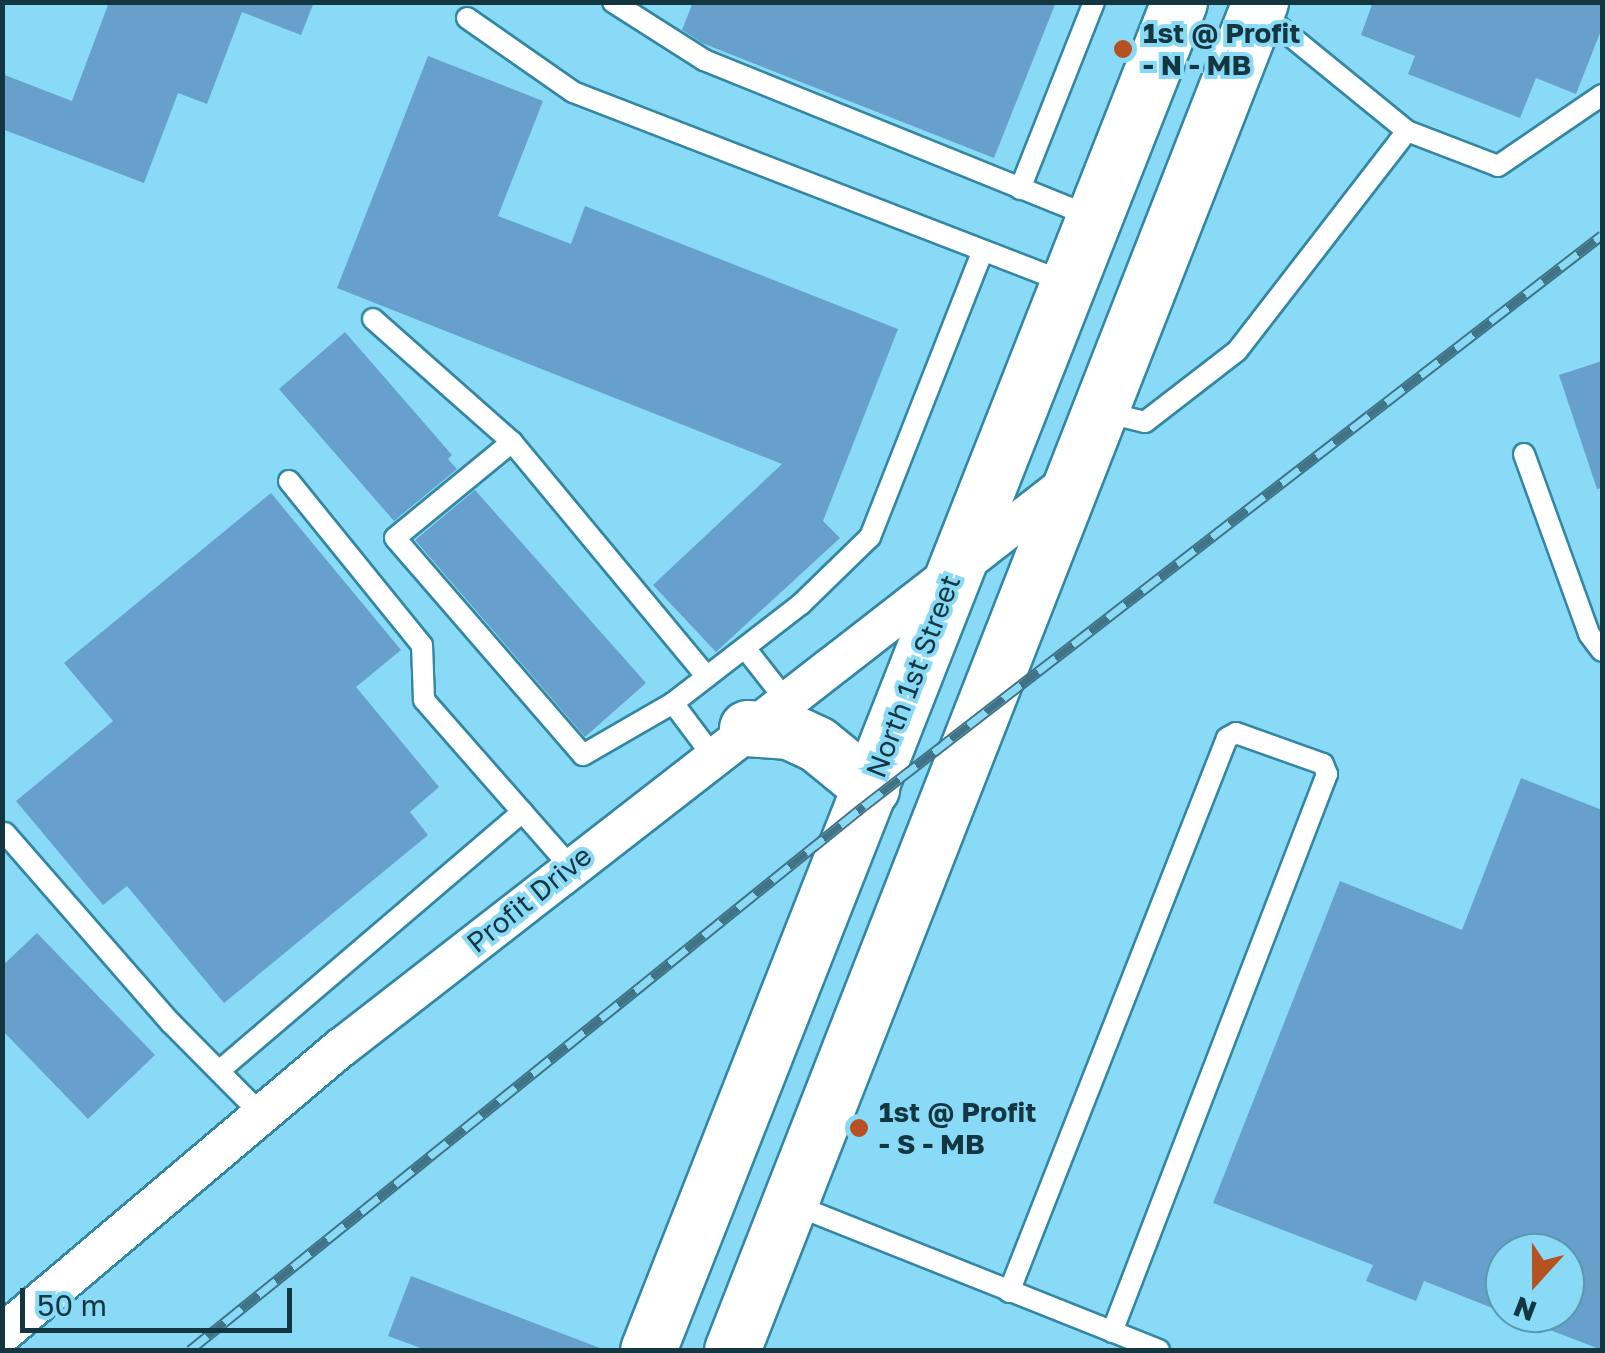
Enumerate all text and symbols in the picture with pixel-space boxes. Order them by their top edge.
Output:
place label: 1st @ Profit - N - MB [1143,16,1300,82]
marker: 1st @ Profit - N - MB [1112,38,1134,60]
street label: North 1st Street [859,570,967,782]
street label: Profit Drive [460,838,598,960]
place label: 1st @ Profit - S - MB [879,1095,1036,1161]
marker: 1st @ Profit - S - MB [848,1117,870,1139]
north arrow [1485,1233,1585,1333]
scale bar [25,1268,298,1330]
text: 50 m [37,1287,107,1323]
text: N [1509,1290,1541,1329]

